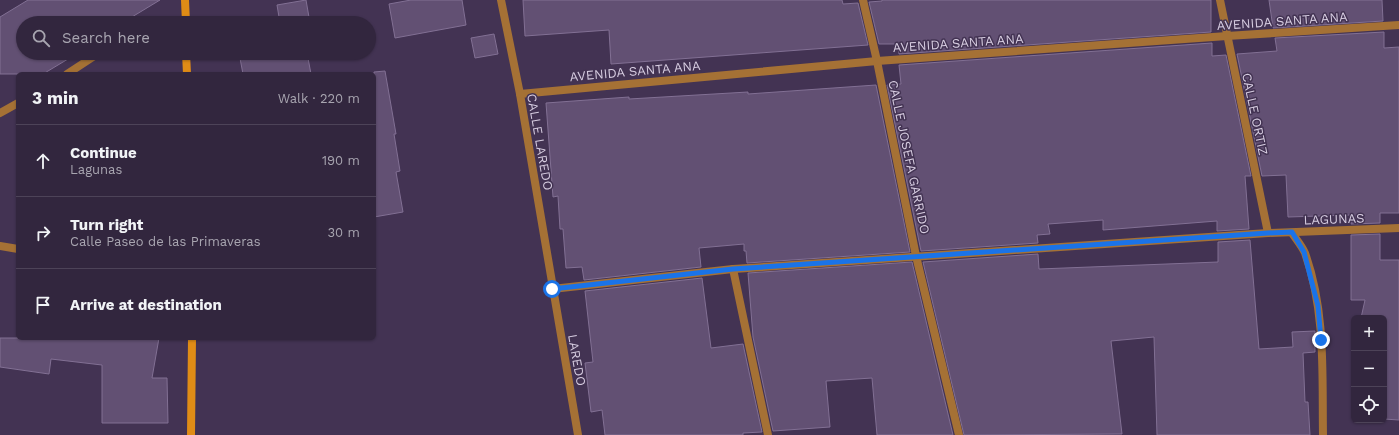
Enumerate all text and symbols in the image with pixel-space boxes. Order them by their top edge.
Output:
street label: AVENIDA SANTA ANA [1216,9,1348,33]
search box [16,16,376,60]
icon: search [30,27,52,49]
text: Search here [62,29,150,47]
street label: AVENIDA SANTA ANA [892,31,1024,55]
street label: AVENIDA SANTA ANA [569,58,701,84]
street label: CALLE ORTIZ [1239,71,1271,157]
street label: CALLE JOSEFA GARRIDO [885,79,933,235]
text: 3 min [32,88,78,108]
text: Walk · 220 m [278,91,360,106]
street label: CALLE LAREDO [524,92,556,192]
text: Continue [70,144,137,162]
icon: ahead [32,150,54,172]
text: 190 m [322,153,360,168]
text: Lagunas [70,162,122,177]
street label: LAGUNAS [1303,210,1365,228]
text: Turn right [70,216,143,234]
icon: right [32,222,54,244]
text: 30 m [328,225,360,240]
text: Calle Paseo de las Primaveras [70,234,261,249]
route start [543,280,561,298]
icon: arrive [32,294,54,316]
text: Arrive at destination [70,296,222,314]
map controls [1351,315,1387,423]
button: + [1351,315,1387,351]
route end [1312,331,1330,349]
street label: LAREDO [565,333,589,387]
button: − [1351,351,1387,387]
button: locate [1351,387,1387,423]

